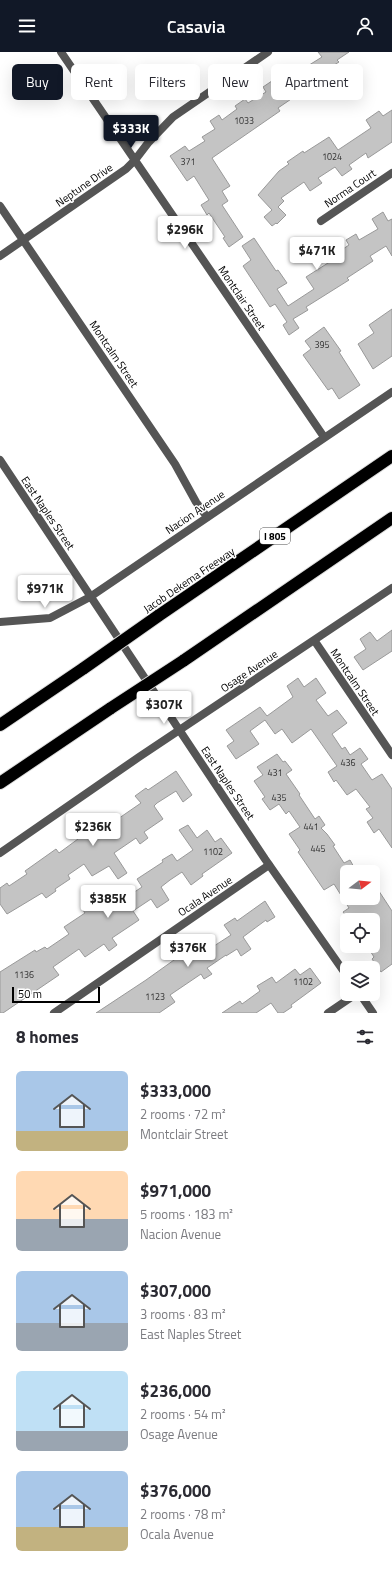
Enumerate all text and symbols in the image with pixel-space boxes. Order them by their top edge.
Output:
text: Casavia [167,13,225,40]
icon: menu [16,15,38,37]
icon: person [354,15,376,37]
chip: Buy [12,64,63,100]
chip: Rent [71,64,127,100]
chip: Filters [135,64,200,100]
chip: New [208,64,263,100]
chip: Apartment [271,64,363,100]
house number: 1033 [234,114,254,127]
pin: $333K [103,115,159,149]
text: $333K [113,118,149,138]
house number: 1024 [322,150,342,163]
house number: 371 [180,155,196,168]
street label: Neptune Drive [52,159,116,211]
street label: Norma Court [321,165,379,211]
pin: $296K [157,216,213,250]
text: $296K [167,219,203,239]
pin: $471K [289,237,345,271]
text: $471K [299,240,335,260]
street label: Montclair Street [215,263,270,333]
street label: Montcalm Street [86,317,142,391]
house number: 395 [314,338,330,351]
street label: East Naples Street [17,473,79,553]
street label: Nacion Avenue [162,486,228,538]
road number: I 805 [260,528,290,544]
street label: Jacob Dekema Freeway [140,543,239,617]
pin: $971K [17,575,73,609]
text: $971K [27,578,63,598]
street label: Montcalm Street [327,645,383,719]
street label: Osage Avenue [217,646,281,696]
pin: $307K [136,691,192,725]
text: $307K [146,694,182,714]
street label: East Naples Street [197,743,259,823]
house number: 436 [340,756,356,769]
house number: 431 [267,766,283,779]
house number: 435 [271,791,287,804]
pin: $236K [65,813,121,847]
text: $236K [75,816,111,836]
house number: 441 [303,820,319,833]
house number: 445 [310,842,326,855]
house number: 1102 [203,845,223,858]
north arrow [340,865,380,905]
map controls [340,865,380,1001]
street label: Ocala Avenue [175,872,236,920]
pin: $385K [80,885,136,919]
text: $385K [90,888,126,908]
button: locate [340,913,380,953]
pin: $376K [160,934,216,968]
text: $376K [170,937,206,957]
button: layers [340,961,380,1001]
house number: 1136 [14,968,34,981]
house number: 1102 [293,975,313,988]
scale bar [12,985,100,1004]
text: 50 m [18,986,42,1002]
house number: 1123 [145,990,165,1003]
text: 8 homes [16,1024,79,1050]
icon: filters [354,1026,376,1048]
text: $333,000 [140,1078,211,1104]
icon: home [48,1087,96,1135]
text: 2 rooms · 72 m² [140,1104,226,1124]
text: Montclair Street [140,1124,228,1144]
text: $971,000 [140,1178,211,1204]
icon: home [48,1187,96,1235]
text: 5 rooms · 183 m² [140,1204,233,1224]
text: Nacion Avenue [140,1224,221,1244]
text: $307,000 [140,1278,211,1304]
icon: home [48,1287,96,1335]
text: 3 rooms · 83 m² [140,1304,226,1324]
text: East Naples Street [140,1324,241,1344]
text: $236,000 [140,1378,211,1404]
icon: home [48,1387,96,1435]
text: 2 rooms · 54 m² [140,1404,226,1424]
text: Osage Avenue [140,1424,218,1444]
text: $376,000 [140,1478,211,1504]
icon: home [48,1487,96,1535]
text: 2 rooms · 78 m² [140,1504,226,1524]
text: Ocala Avenue [140,1524,214,1544]

